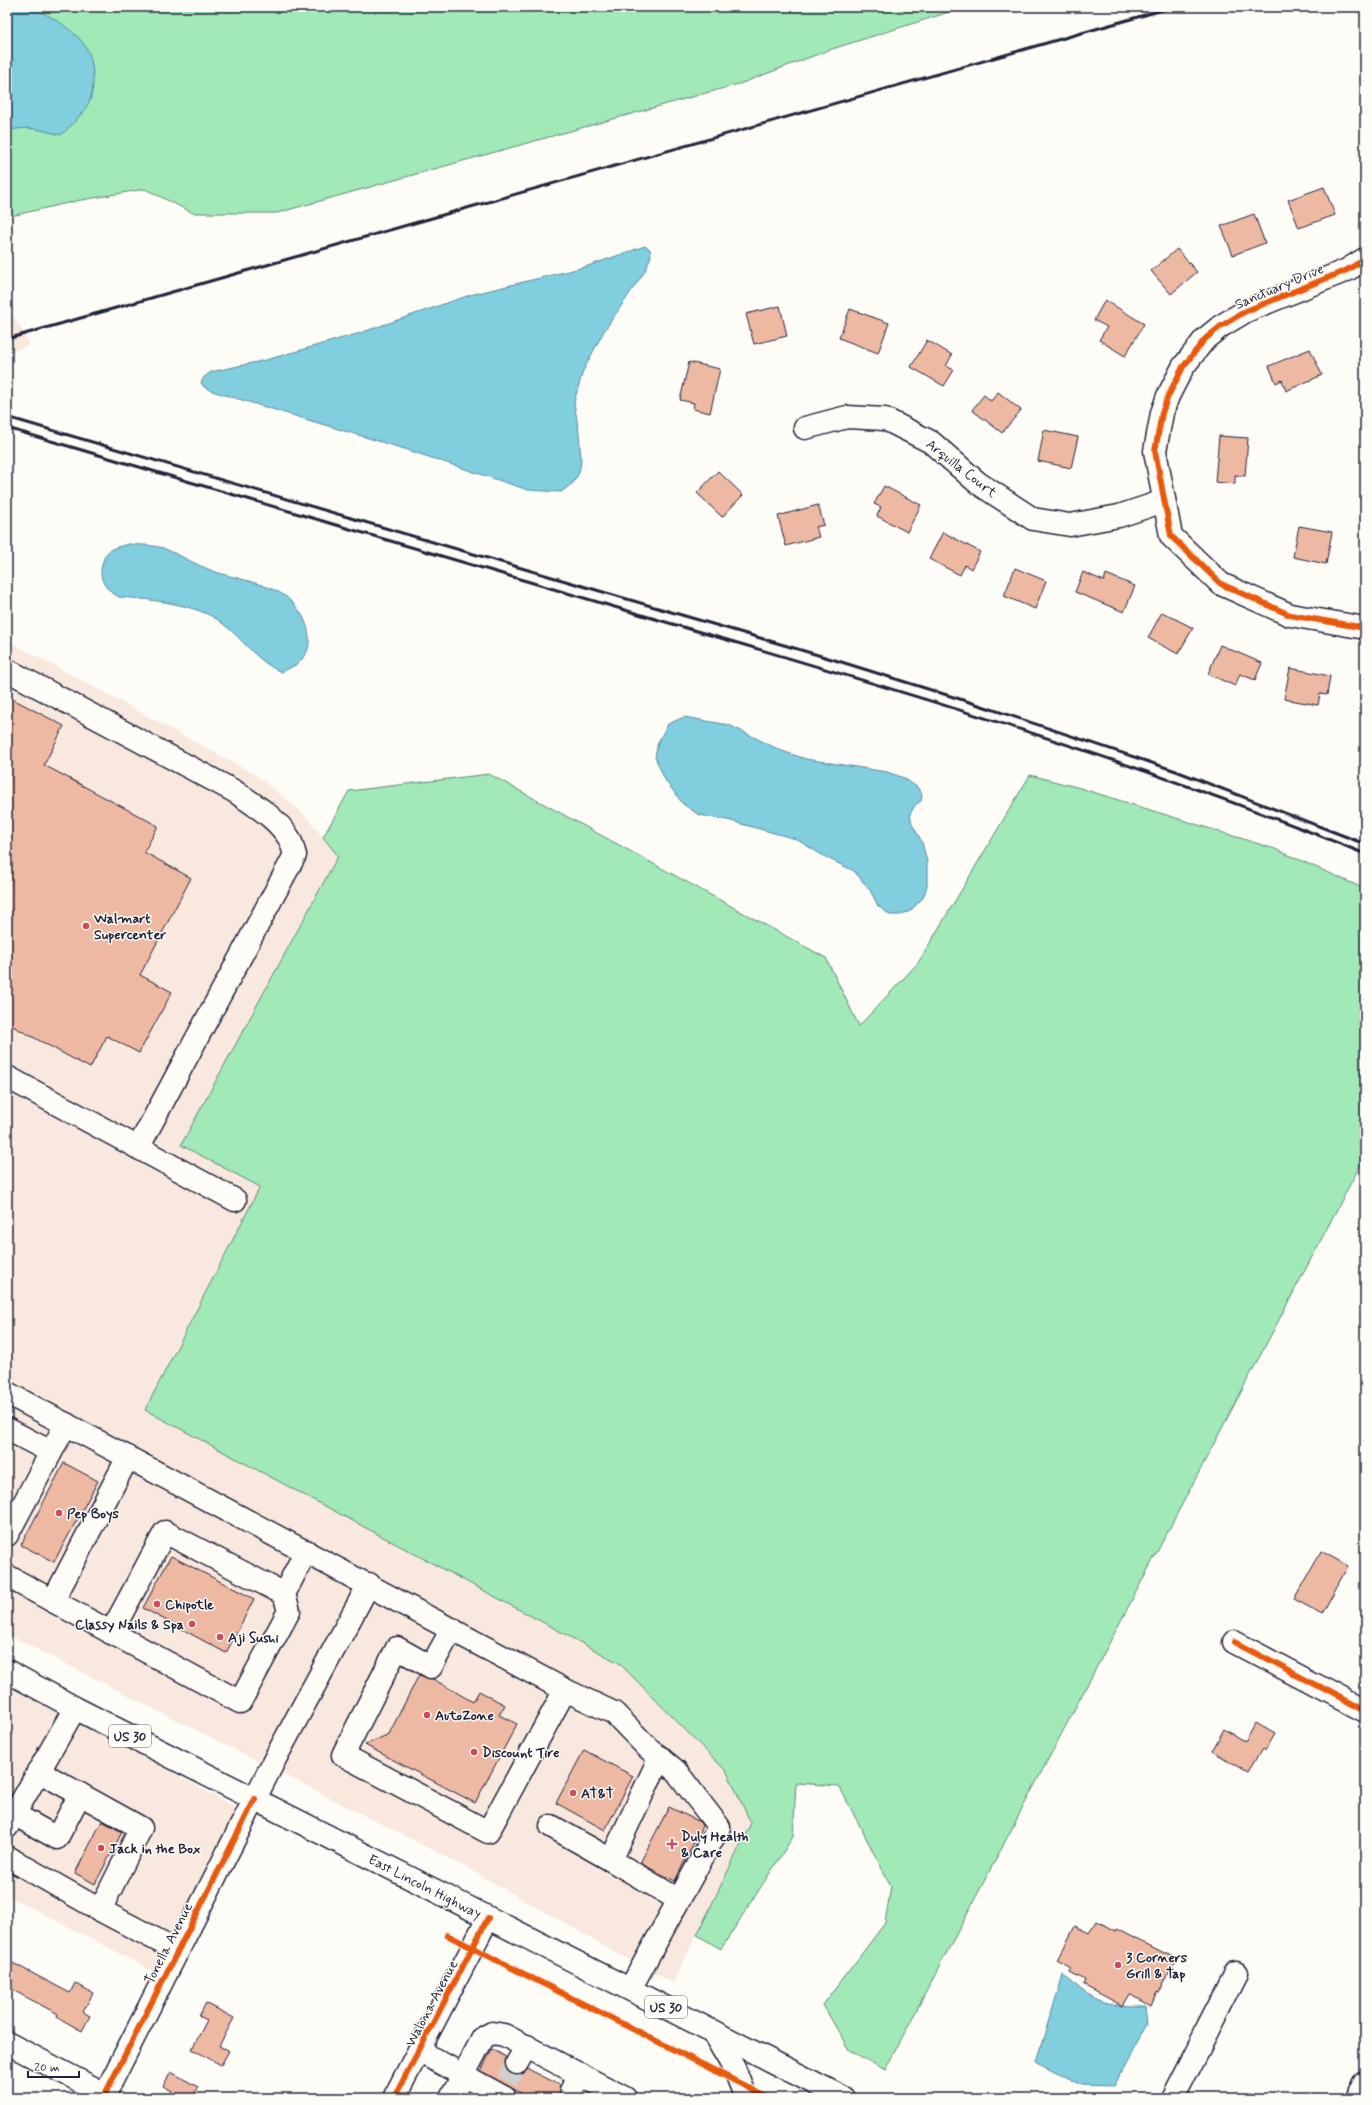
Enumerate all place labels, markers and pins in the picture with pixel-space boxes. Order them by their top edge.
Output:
place label: Walmart Supercenter [93,910,166,944]
marker: Walmart Supercenter [81,921,91,931]
place label: Pep Boys [67,1505,120,1523]
marker: Pep Boys [54,1508,64,1518]
place label: Chipotle [165,1596,214,1614]
marker: Chipotle [152,1599,162,1609]
place label: Classy Nails & Spa [75,1616,184,1634]
marker: Classy Nails & Spa [187,1619,197,1629]
place label: Aji Sushi [228,1629,279,1647]
marker: Aji Sushi [215,1632,225,1642]
place label: AutoZone [435,1707,494,1725]
marker: AutoZone [422,1710,432,1720]
place label: Discount Tire [482,1744,560,1762]
marker: Discount Tire [469,1747,479,1757]
place label: AT&T [581,1785,614,1803]
marker: AT&T [568,1788,578,1798]
place label: Duly Health & Care [681,1828,749,1862]
marker: Duly Health & Care [666,1838,678,1850]
place label: Jack in the Box [109,1840,200,1858]
marker: Jack in the Box [96,1843,106,1853]
place label: 3 Corners Grill & Tap [1126,1949,1188,1983]
marker: 3 Corners Grill & Tap [1113,1960,1123,1970]

